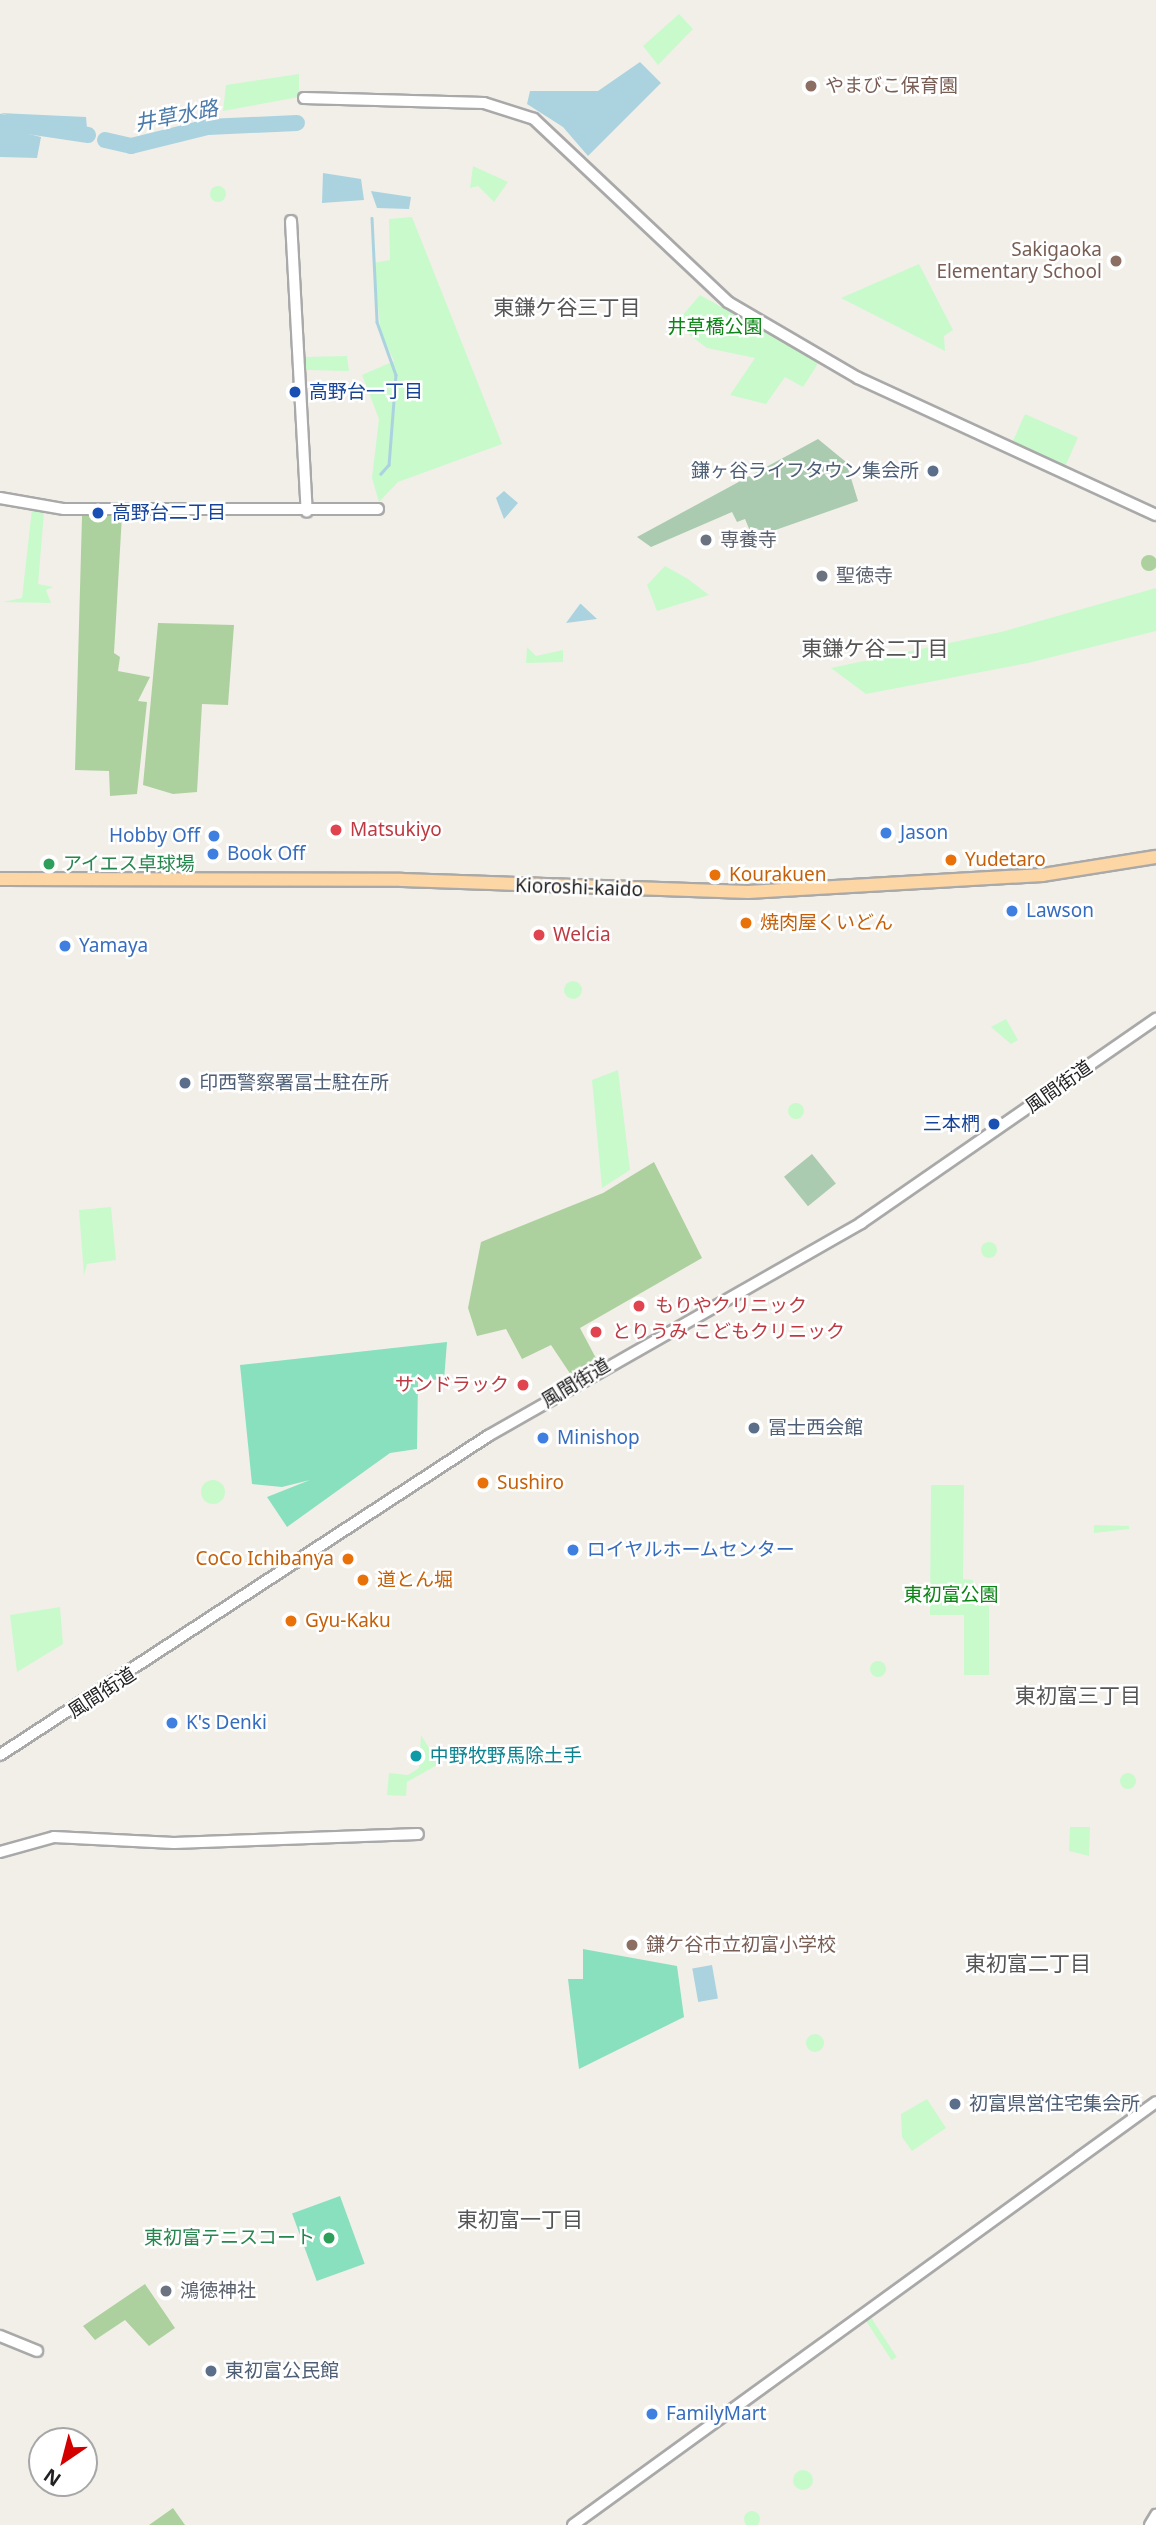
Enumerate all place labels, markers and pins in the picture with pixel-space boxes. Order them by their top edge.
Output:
place label: やまびこ保育園 [825,75,958,97]
marker: やまびこ保育園 [803,78,819,94]
place label: Sakigaoka Elementary School [936,239,1102,283]
marker: Sakigaoka Elementary School [1108,253,1124,269]
place label: 高野台一丁目 [309,381,423,403]
marker: 高野台一丁目 [287,384,303,400]
place label: 鎌ヶ谷ライフタウン集会所 [691,460,919,482]
marker: 鎌ヶ谷ライフタウン集会所 [925,463,941,479]
place label: 高野台二丁目 [112,502,226,524]
marker: 高野台二丁目 [90,505,106,521]
place label: 専養寺 [720,529,777,551]
marker: 専養寺 [698,532,714,548]
place label: 聖徳寺 [836,565,893,587]
marker: 聖徳寺 [814,568,830,584]
place label: Matsukiyo [350,819,442,841]
marker: Matsukiyo [328,822,344,838]
place label: Jason [900,822,948,844]
place label: Hobby Off [109,825,200,847]
marker: Jason [878,825,894,841]
marker: Hobby Off [206,828,222,844]
place label: Book Off [227,843,305,865]
marker: Book Off [205,846,221,862]
place label: Yudetaro [965,849,1046,871]
marker: Yudetaro [943,852,959,868]
place label: アイエス卓球場 [63,853,196,875]
marker: アイエス卓球場 [41,856,57,872]
place label: Kourakuen [729,864,826,886]
marker: Kourakuen [707,867,723,883]
place label: Lawson [1026,900,1094,922]
marker: Lawson [1004,903,1020,919]
place label: 焼肉屋くいどん [760,912,893,934]
marker: 焼肉屋くいどん [738,915,754,931]
place label: Welcia [553,924,611,946]
marker: Welcia [531,927,547,943]
place label: Yamaya [79,935,148,957]
marker: Yamaya [57,938,73,954]
place label: 印西警察署冨士駐在所 [199,1072,389,1094]
marker: 印西警察署冨士駐在所 [177,1075,193,1091]
place label: 三本椚 [923,1113,980,1135]
marker: 三本椚 [986,1116,1002,1132]
place label: もりやクリニック [655,1295,807,1317]
marker: もりやクリニック [629,1296,649,1316]
place label: とりうみ こどもクリニック [612,1321,845,1343]
marker: とりうみ こどもクリニック [586,1322,606,1342]
place label: サンドラック [395,1374,509,1396]
marker: サンドラック [515,1377,531,1393]
place label: 冨士西会館 [768,1417,863,1439]
marker: 冨士西会館 [746,1420,762,1436]
place label: Minishop [557,1427,640,1449]
marker: Minishop [535,1430,551,1446]
place label: Sushiro [497,1472,564,1494]
marker: Sushiro [475,1475,491,1491]
place label: ロイヤルホームセンター [587,1539,796,1561]
marker: ロイヤルホームセンター [565,1542,581,1558]
place label: CoCo Ichibanya [195,1548,334,1570]
marker: CoCo Ichibanya [340,1551,356,1567]
place label: 道とん堀 [377,1569,453,1591]
marker: 道とん堀 [355,1572,371,1588]
place label: Gyu-Kaku [305,1610,391,1632]
marker: Gyu-Kaku [283,1613,299,1629]
place label: K's Denki [186,1712,267,1734]
marker: K's Denki [164,1715,180,1731]
place label: 中野牧野馬除土手 [430,1745,582,1767]
marker: 中野牧野馬除土手 [408,1748,424,1764]
place label: 鎌ケ谷市立初富小学校 [646,1934,836,1956]
marker: 鎌ケ谷市立初富小学校 [624,1937,640,1953]
place label: 初富県営住宅集会所 [969,2093,1140,2115]
marker: 初富県営住宅集会所 [947,2096,963,2112]
place label: 東初富テニスコート [144,2227,315,2249]
marker: 東初富テニスコート [321,2230,337,2246]
place label: 鴻徳神社 [180,2280,256,2302]
marker: 鴻徳神社 [158,2283,174,2299]
place label: 東初富公民館 [225,2360,339,2382]
marker: 東初富公民館 [203,2363,219,2379]
place label: FamilyMart [666,2403,766,2425]
marker: FamilyMart [644,2406,660,2422]

